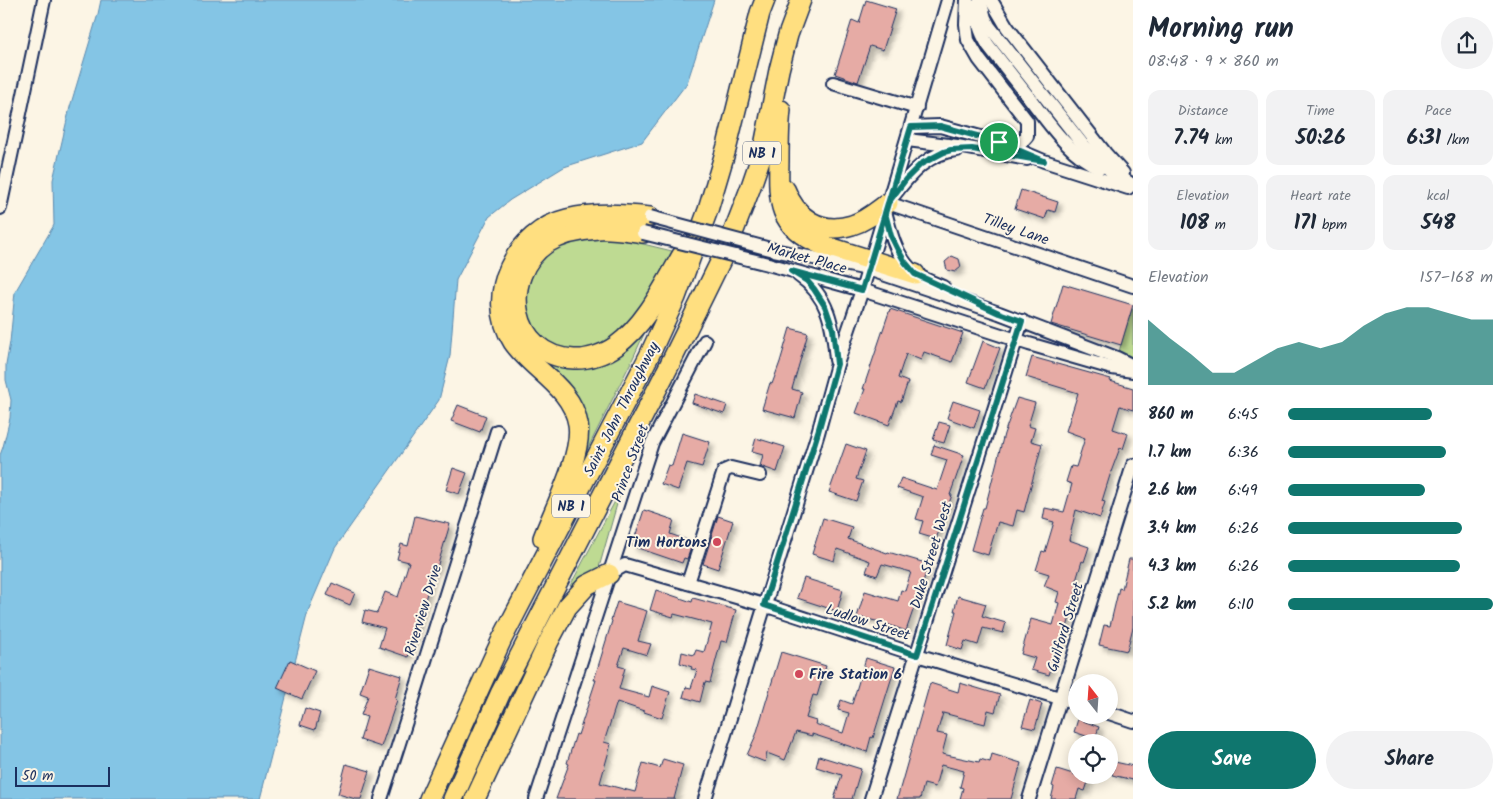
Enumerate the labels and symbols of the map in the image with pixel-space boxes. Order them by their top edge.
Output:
pin [978,121,1020,163]
road number: NB 1 [743,142,781,164]
street label: Tilley Lane [979,207,1052,253]
street label: Market Place [764,237,850,281]
street label: Saint John Throughway [577,337,667,481]
street label: Prince Street [606,420,656,506]
road number: NB 1 [552,494,590,518]
street label: Duke Street West [904,498,960,612]
place label: Tim Hortons [626,531,707,555]
marker: Tim Hortons [711,536,723,548]
street label: Riverview Drive [399,561,449,659]
street label: Guilford Street [1041,579,1091,675]
street label: Ludlow Street [822,598,913,648]
place label: Fire Station 6 [809,663,902,687]
marker: Fire Station 6 [793,668,805,680]
north arrow [1068,674,1118,724]
scale bar [15,764,110,787]

